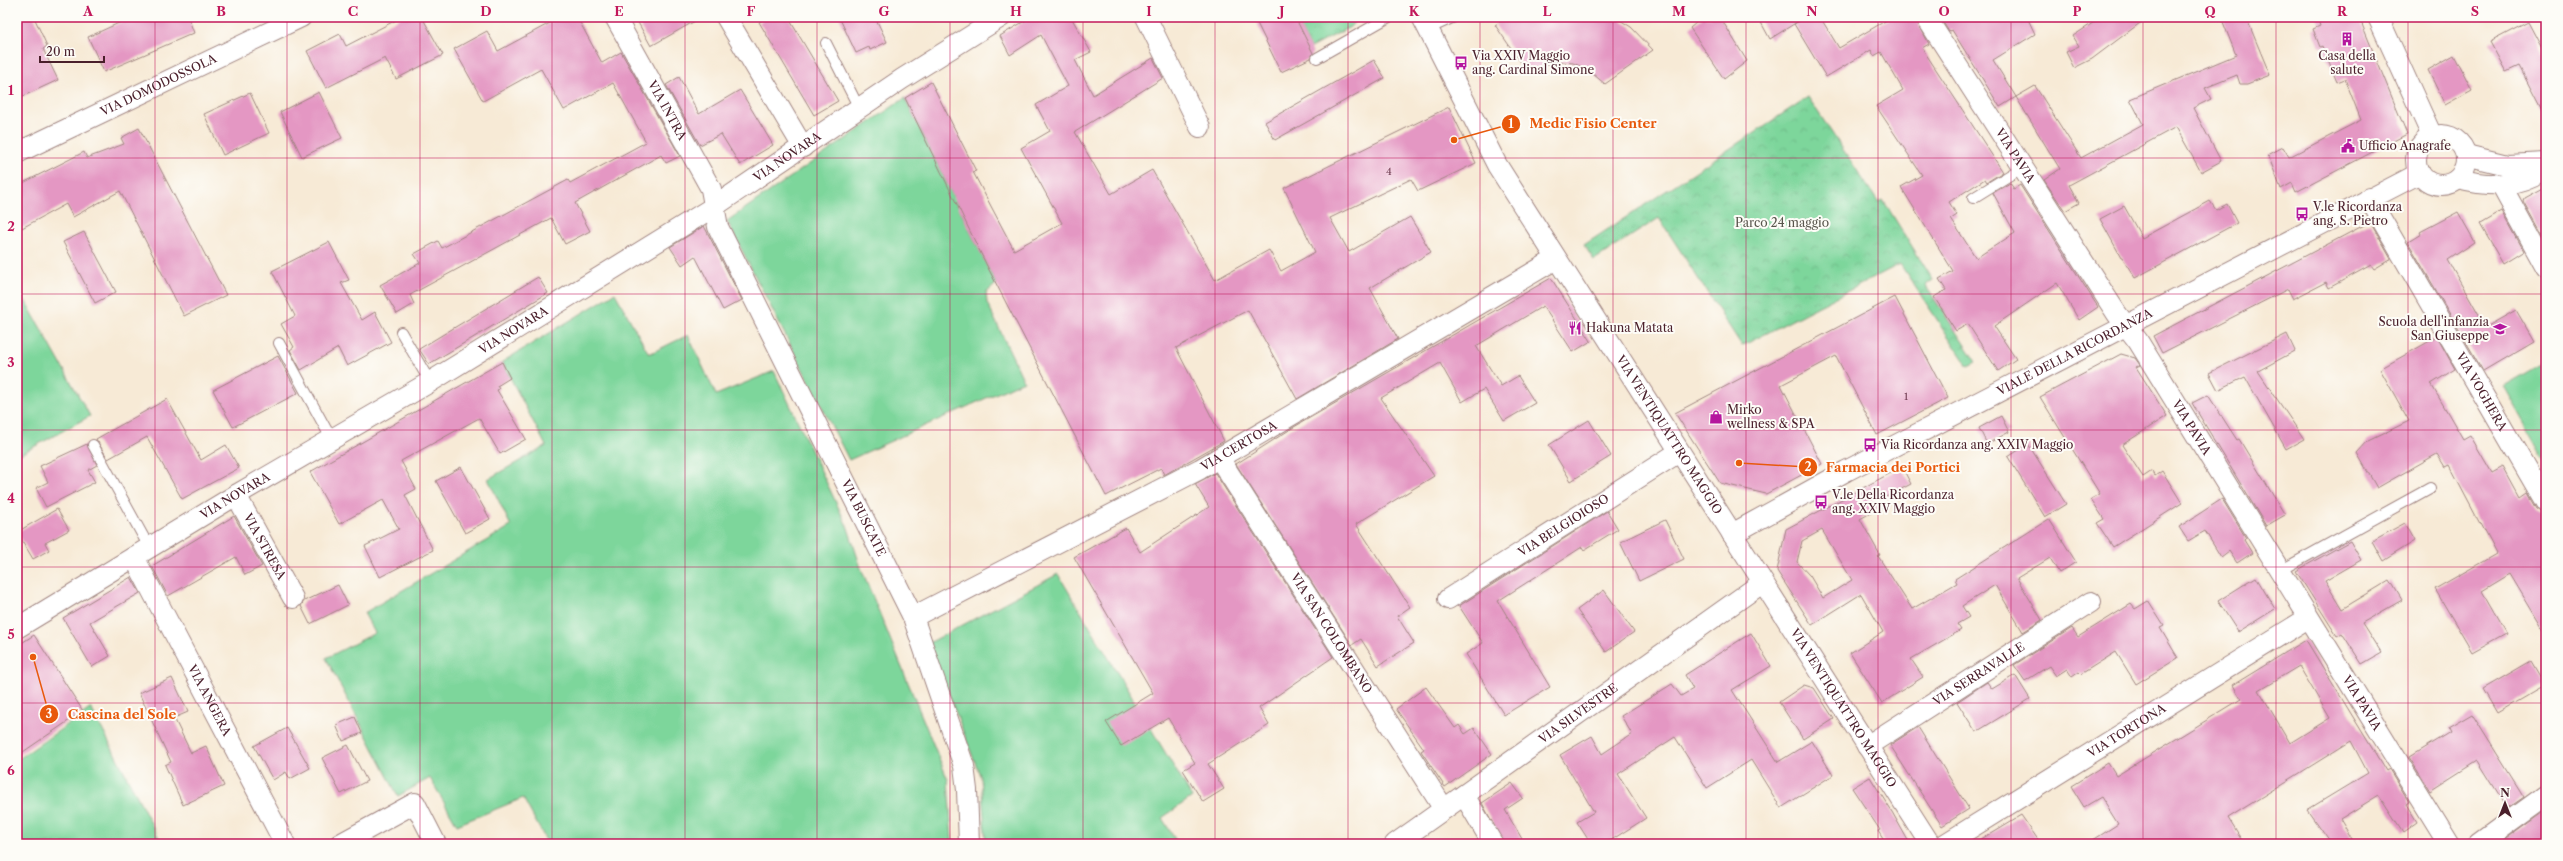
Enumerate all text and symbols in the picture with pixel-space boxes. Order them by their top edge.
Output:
text: A [82,3,94,19]
text: B [216,3,226,19]
text: C [348,3,358,19]
text: D [480,3,492,19]
text: E [614,3,624,19]
text: F [747,3,756,19]
text: G [878,3,890,19]
text: H [1010,3,1022,19]
text: I [1146,3,1152,19]
text: J [1277,3,1285,19]
text: K [1409,3,1420,19]
text: L [1543,3,1552,19]
text: M [1672,3,1686,19]
text: N [1806,3,1818,19]
text: O [1938,3,1950,19]
text: P [2073,3,2082,19]
text: Q [2204,3,2216,19]
text: R [2337,3,2348,19]
text: S [2471,3,2479,19]
building icon: Casa della salute [2339,31,2355,47]
scale bar [40,38,104,64]
text: 20 m [46,44,75,59]
place label: Via XXIV Maggio ang. Cardinal Simone [1471,48,1594,77]
place label: Casa della salute [2318,48,2377,77]
street label: VIA DOMODOSSOLA [97,50,220,119]
bus stop icon: Via XXIV Maggio ang. Cardinal Simone [1453,55,1469,71]
street label: VIA INTRA [644,77,691,144]
text: 1 [8,82,14,98]
callout: Medic Fisio Center [1501,111,1664,136]
text: Medic Fisio Center [1529,115,1657,131]
text: 1 [1508,116,1514,131]
street label: VIA PAVIA [1992,124,2039,187]
street label: VIA NOVARA [749,128,825,185]
public building icon: Ufficio Anagrafe [2340,138,2356,154]
place label: Ufficio Anagrafe [2359,138,2451,153]
house number: 4 [1386,165,1392,178]
place label: V.le Ricordanza ang. S. Pietro [2312,199,2403,228]
bus stop icon: V.le Ricordanza ang. S. Pietro [2294,206,2310,222]
park label: Parco 24 maggio [1735,215,1829,230]
text: 2 [7,218,15,234]
street label: VIA NOVARA [475,302,552,357]
street label: VIALE DELLA RICORDANZA [1993,305,2156,399]
place label: Scuola dell'infanzia San Giuseppe [2379,314,2490,343]
restaurant icon: Hakuna Matata [1567,320,1583,336]
place label: Hakuna Matata [1586,320,1674,335]
school or university icon: Scuola dell'infanzia San Giuseppe [2492,321,2508,337]
street label: VIA VOGHERA [2453,349,2511,435]
street label: VIA VENTIQUATTRO MAGGIO [1613,351,1726,517]
text: 3 [7,354,15,370]
house number: 1 [1904,390,1909,403]
street label: VIA PAVIA [2169,396,2215,459]
place label: Mirko wellness & SPA [1726,402,1816,431]
shop icon: Mirko wellness & SPA [1708,409,1724,425]
street label: VIA CERTOSA [1197,417,1280,474]
bus stop icon: Via Ricordanza ang. XXIV Maggio [1862,437,1878,453]
place label: Via Ricordanza ang. XXIV Maggio [1880,437,2073,452]
callout: Farmacia dei Portici [1798,455,1968,480]
text: 2 [1804,459,1812,474]
text: Farmacia dei Portici [1826,459,1961,475]
street label: VIA NOVARA [196,468,273,523]
street label: VIA BUSCATE [838,476,889,559]
place label: V.le Della Ricordanza ang. XXIV Maggio [1831,487,1955,516]
text: 4 [7,490,15,506]
street label: VIA BELGIOIOSO [1514,491,1612,560]
bus stop icon: V.le Della Ricordanza ang. XXIV Maggio [1813,494,1829,510]
street label: VIA STRESA [240,510,290,583]
street label: VIA SAN COLOMBANO [1287,569,1376,696]
street label: VIA VENTIQUATTRO MAGGIO [1787,625,1900,790]
text: 5 [7,626,15,642]
street label: VIA SERRAVALLE [1929,639,2027,709]
street label: VIA ANGERA [184,661,235,739]
street label: VIA PAVIA [2339,672,2386,734]
street label: VIA SILVESTRE [1535,680,1621,747]
street label: VIA TORTONA [2084,700,2169,761]
callout: Cascina del Sole [39,702,184,727]
text: 3 [46,706,53,721]
text: Cascina del Sole [68,706,177,722]
text: 6 [7,762,15,778]
north arrow [2485,783,2525,823]
text: N [2500,786,2510,800]

